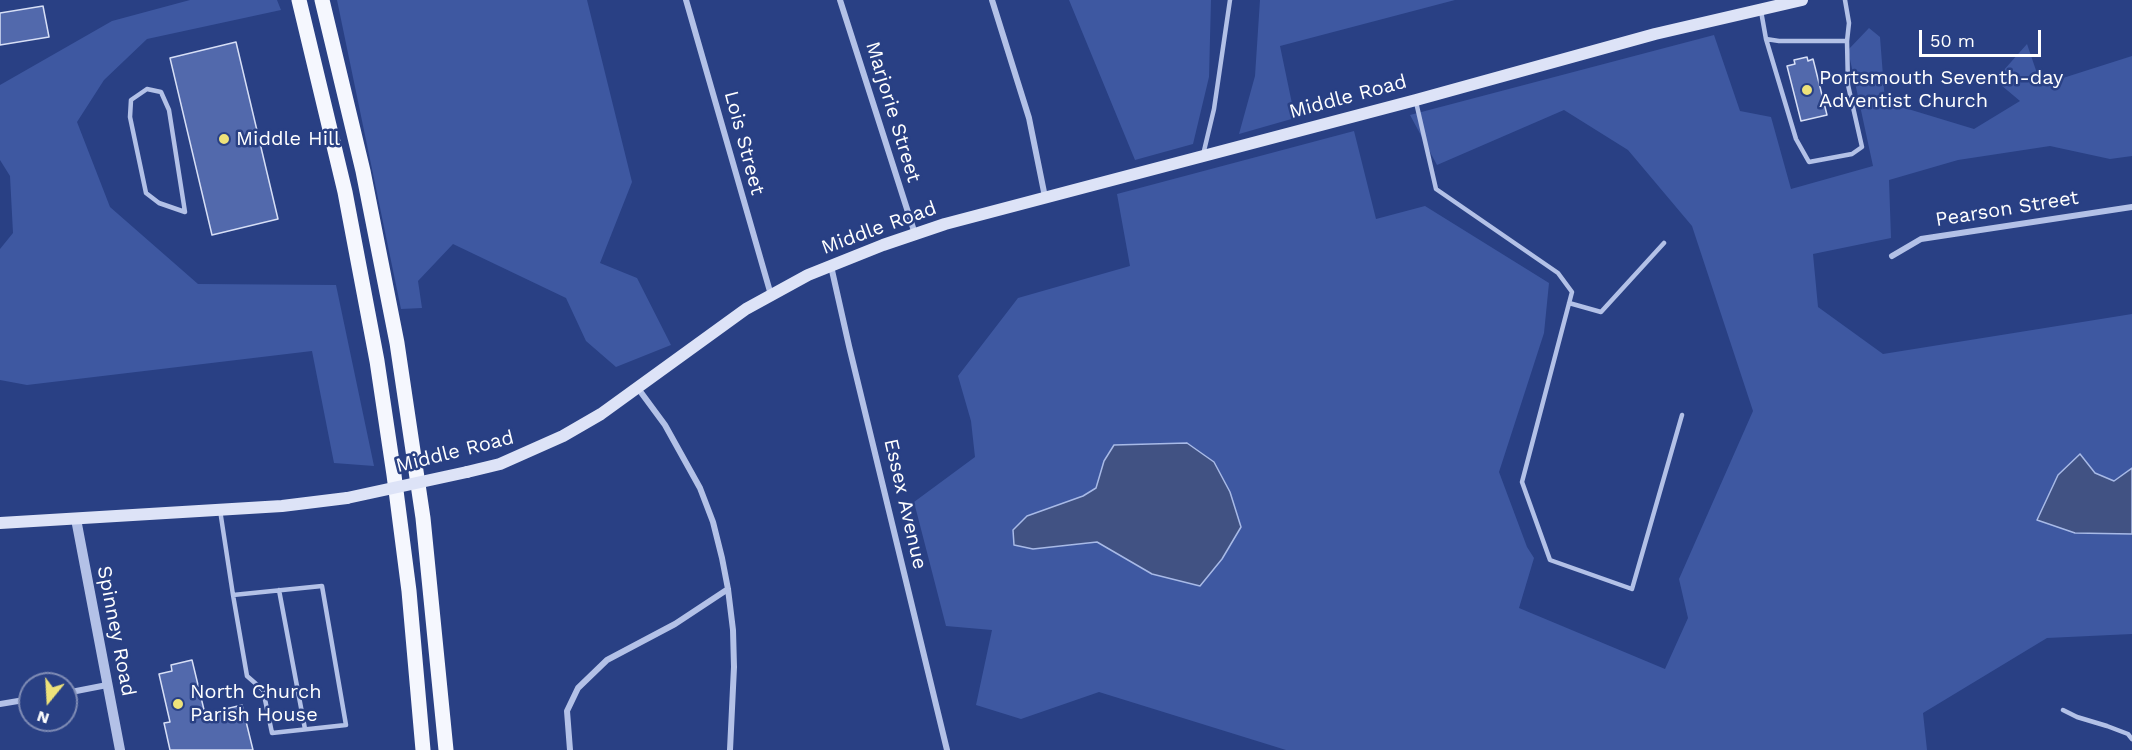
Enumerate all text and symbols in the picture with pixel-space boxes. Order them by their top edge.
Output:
scale bar [1922,18,2044,56]
text: 50 m [1930,30,1975,51]
street label: Marjorie Street [860,39,926,185]
place label: Portsmouth Seventh-day Adventist Church [1819,66,2063,113]
street label: Middle Road [1287,70,1409,124]
marker: Portsmouth Seventh-day Adventist Church [1800,83,1814,97]
street label: Lois Street [719,88,769,198]
place label: Middle Hill [236,127,340,151]
marker: Middle Hill [217,132,231,146]
street label: Pearson Street [1934,186,2080,232]
street label: Middle Road [818,196,940,260]
street label: Middle Road [394,426,516,478]
street label: Essex Avenue [878,436,932,572]
street label: Spinney Road [92,564,140,698]
north arrow [18,672,78,732]
place label: North Church Parish House [190,680,322,727]
marker: North Church Parish House [171,697,185,711]
text: N [34,707,51,729]

